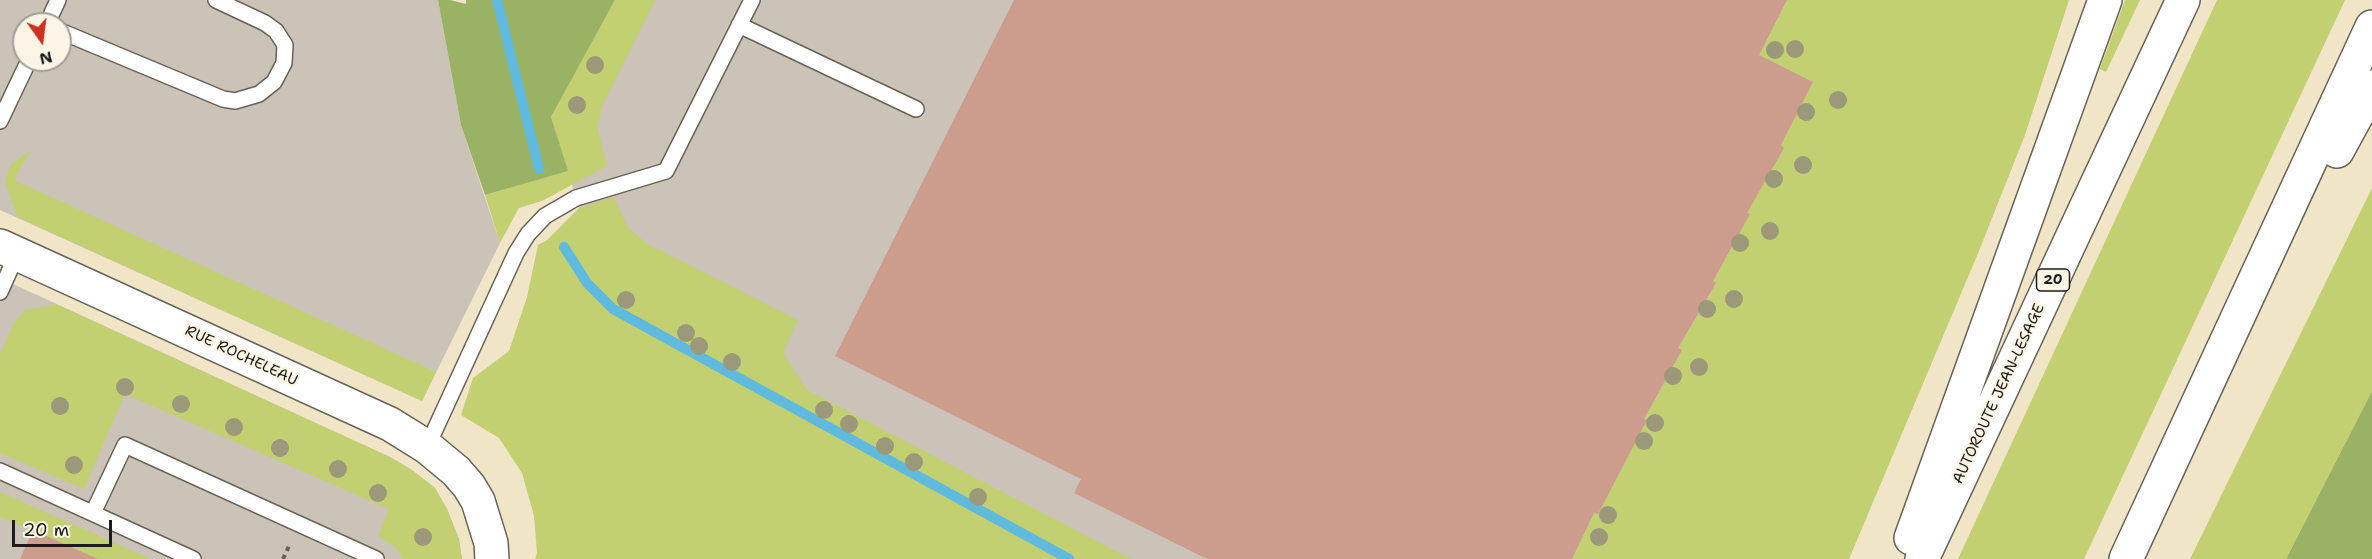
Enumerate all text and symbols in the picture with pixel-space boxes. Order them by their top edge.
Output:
north arrow [12,12,72,72]
text: N [37,46,55,70]
road number: 20 [2036,269,2070,291]
street label: AUTOROUTE JEAN-LESAGE [1949,301,2049,487]
street label: RUE ROCHELEAU [182,322,300,390]
scale bar [15,508,116,546]
text: 20 m [23,518,69,542]

